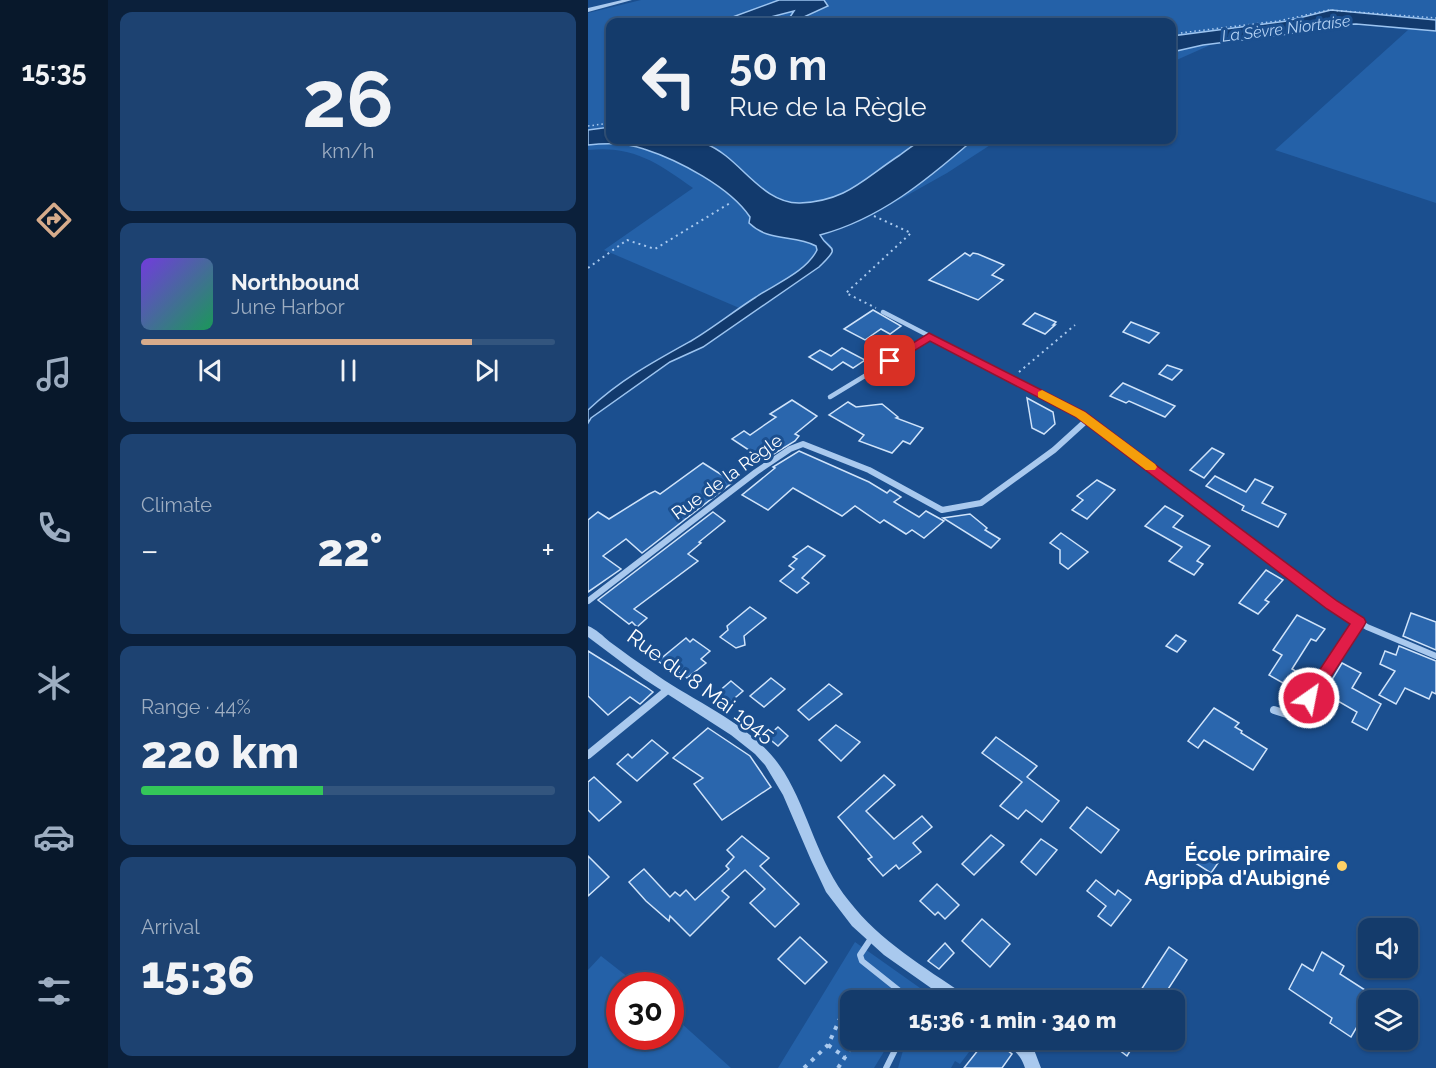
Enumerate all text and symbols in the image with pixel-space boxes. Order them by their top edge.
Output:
water label: La Sèvre Niortaise [1221,11,1352,46]
text: 50 m [729,41,827,90]
icon: left [630,42,708,120]
text: 26 [302,54,394,145]
text: 15:35 [22,56,87,87]
text: Rue de la Règle [729,91,927,122]
text: km/h [322,139,374,163]
icon: directions [33,199,75,241]
text: Northbound [231,269,360,295]
text: June Harbor [231,295,345,319]
pin [864,335,915,386]
icon: arrive [873,344,906,377]
icon: music [33,353,75,395]
icon: previous [194,354,227,387]
icon: pause [332,354,365,387]
icon: next [470,354,503,387]
street label: Rue de la Règle [667,429,787,524]
text: Climate [141,493,212,517]
icon: phone [33,507,75,549]
text: 22° [317,524,383,577]
text: − [141,531,159,570]
text: + [541,531,555,570]
street label: Rue du 8 Mai 1945 [623,624,780,748]
icon: climate [33,662,75,704]
position arrow [1277,666,1341,730]
text: Range · 44% [141,695,251,719]
text: 220 km [141,726,299,779]
icon: car [33,816,75,858]
place label: École primaire Agrippa d'Aubigné [1144,841,1330,890]
marker: École primaire Agrippa d'Aubigné [1335,859,1349,873]
text: Arrival [141,915,200,939]
map controls [1358,918,1418,1050]
button: sound [1358,918,1418,978]
text: 15:36 [141,946,255,999]
icon: filters [33,970,75,1012]
speed limit sign: 30 [606,972,684,1050]
button: layers [1358,990,1418,1050]
text: 15:36 · 1 min · 340 m [909,1007,1116,1033]

